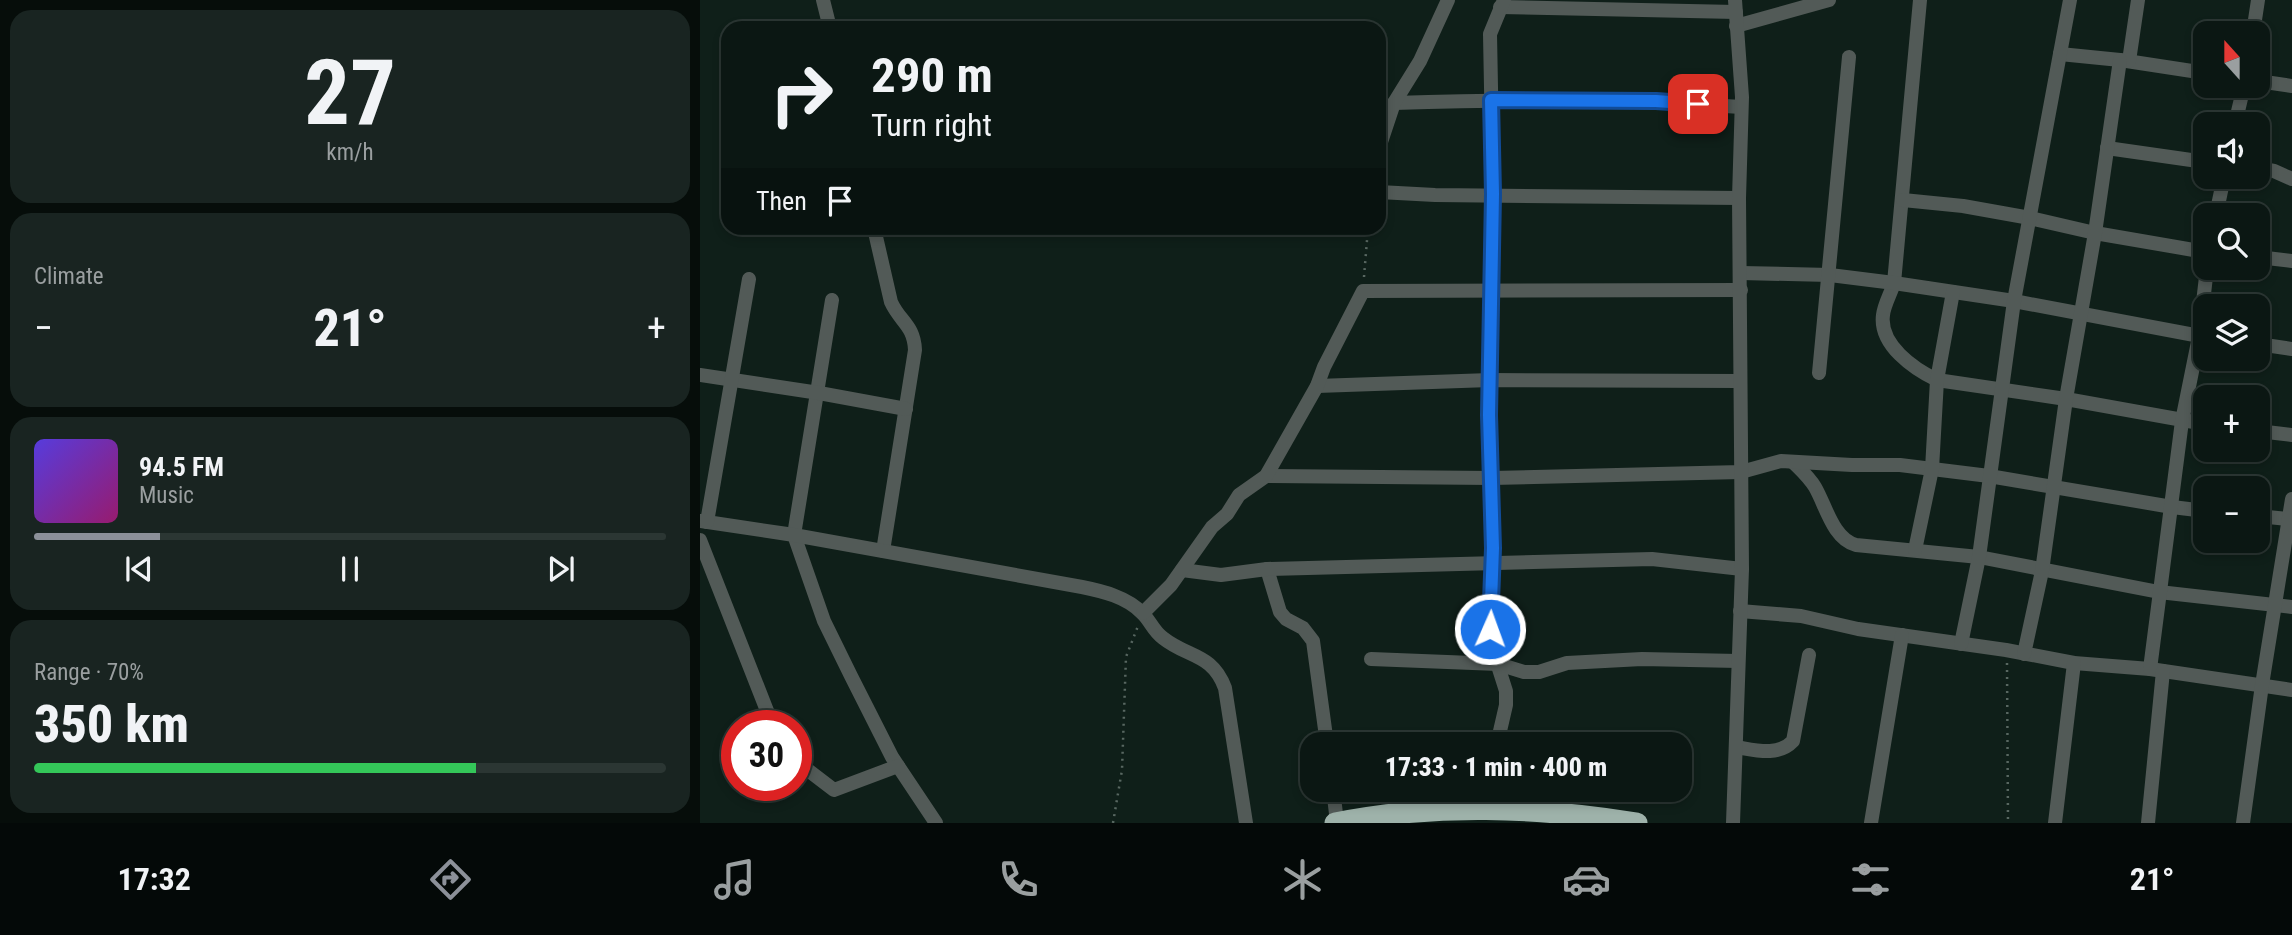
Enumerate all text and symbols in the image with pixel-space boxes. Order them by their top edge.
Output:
north arrow [2193,21,2270,98]
map controls [2193,21,2270,553]
text: 27 [304,40,396,146]
text: 290 m [871,47,993,104]
icon: right [756,49,847,140]
pin [1668,74,1728,134]
icon: arrive [1679,85,1717,123]
text: Turn right [871,106,992,144]
button: sound [2193,112,2270,189]
text: km/h [326,139,374,166]
icon: arrive [821,182,859,220]
text: Then [756,186,807,216]
button: search [2193,203,2270,280]
text: Climate [34,263,104,290]
button: layers [2193,294,2270,371]
text: 21° [313,298,387,359]
text: − [34,306,53,350]
text: + [647,306,666,350]
button: + [2193,385,2270,462]
text: 94.5 FM [139,452,224,482]
button: − [2193,476,2270,553]
text: Music [139,482,194,509]
icon: previous [120,550,158,588]
icon: pause [331,550,369,588]
icon: next [542,550,580,588]
position arrow [1453,592,1527,666]
text: Range · 70% [34,659,144,686]
text: 350 km [34,694,189,755]
speed limit sign: 30 [721,710,812,801]
text: 17:33 · 1 min · 400 m [1385,752,1607,782]
icon: directions [426,855,475,904]
icon: music [710,855,759,904]
icon: phone [994,855,1043,904]
icon: climate [1278,855,1327,904]
icon: car [1562,855,1611,904]
icon: filters [1846,855,1895,904]
text: 17:32 [117,860,191,898]
text: 21° [2130,860,2174,898]

